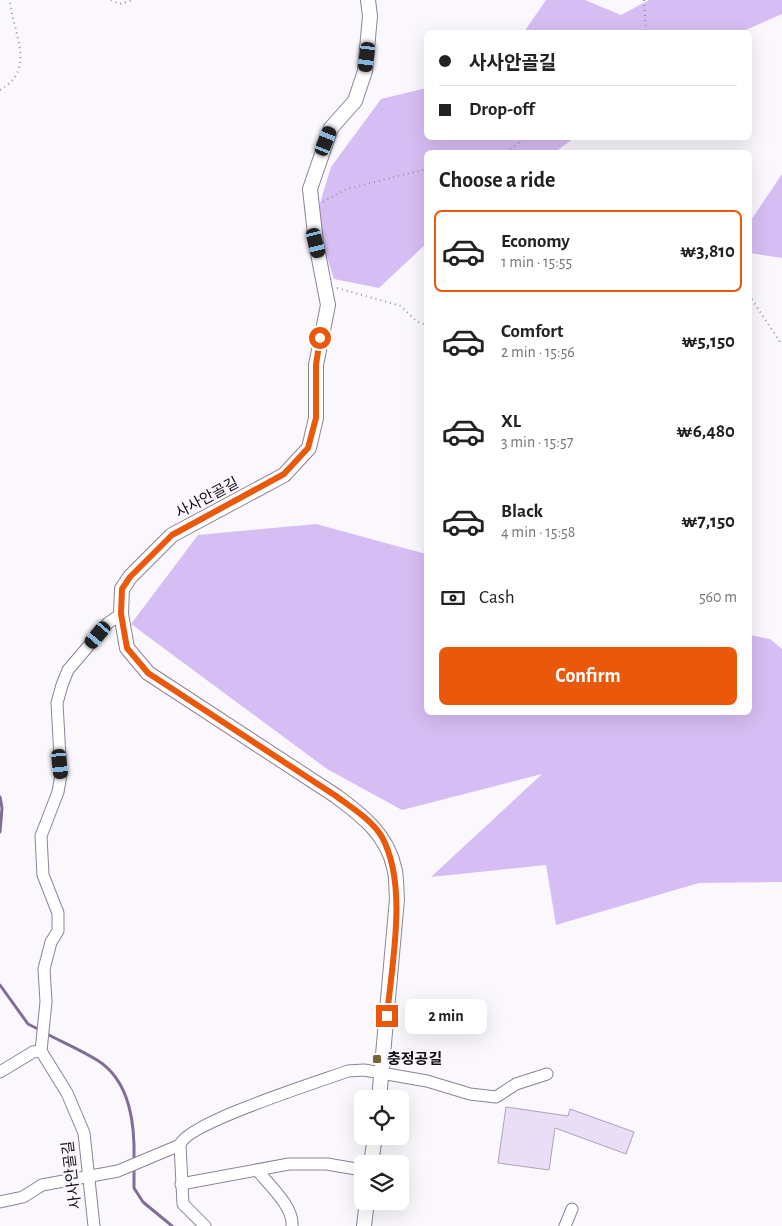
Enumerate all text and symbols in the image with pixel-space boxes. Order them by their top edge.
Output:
car [357,41,376,73]
text: 사사안골길 [469,54,556,73]
text: Drop-off [469,100,534,119]
car [313,124,338,158]
text: Choose a ride [439,169,555,191]
car [305,227,326,259]
icon: car [441,229,486,274]
text: Economy [501,232,570,251]
text: ₩3,810 [680,242,735,261]
text: 1 min · 15:55 [501,254,572,270]
icon: car [441,319,486,364]
text: Comfort [501,322,563,341]
route start [309,327,331,349]
text: ₩5,150 [681,332,735,351]
text: 2 min · 15:56 [501,344,575,360]
icon: car [441,409,486,454]
text: XL [501,412,521,431]
text: ₩6,480 [676,422,735,441]
text: 3 min · 15:57 [501,434,573,450]
street label: 사사안골길 [173,474,241,521]
icon: car [441,499,486,544]
text: Black [501,502,543,521]
text: ₩7,150 [681,512,735,531]
text: 4 min · 15:58 [501,524,575,540]
icon: cash [439,584,467,612]
text: Cash [479,588,515,607]
text: 560 m [699,589,737,605]
car [82,619,113,651]
button: Confirm [439,647,737,705]
car [50,748,69,780]
callout: 2 min [404,998,487,1034]
route end [376,1005,398,1027]
text: 2 min [428,1008,464,1024]
place label: 충정공길 [387,1051,442,1067]
marker: 충정공길 [371,1053,383,1065]
map controls [354,1090,409,1210]
button: locate [354,1090,409,1145]
street label: 사사안골길 [59,1140,84,1210]
button: layers [354,1155,409,1210]

